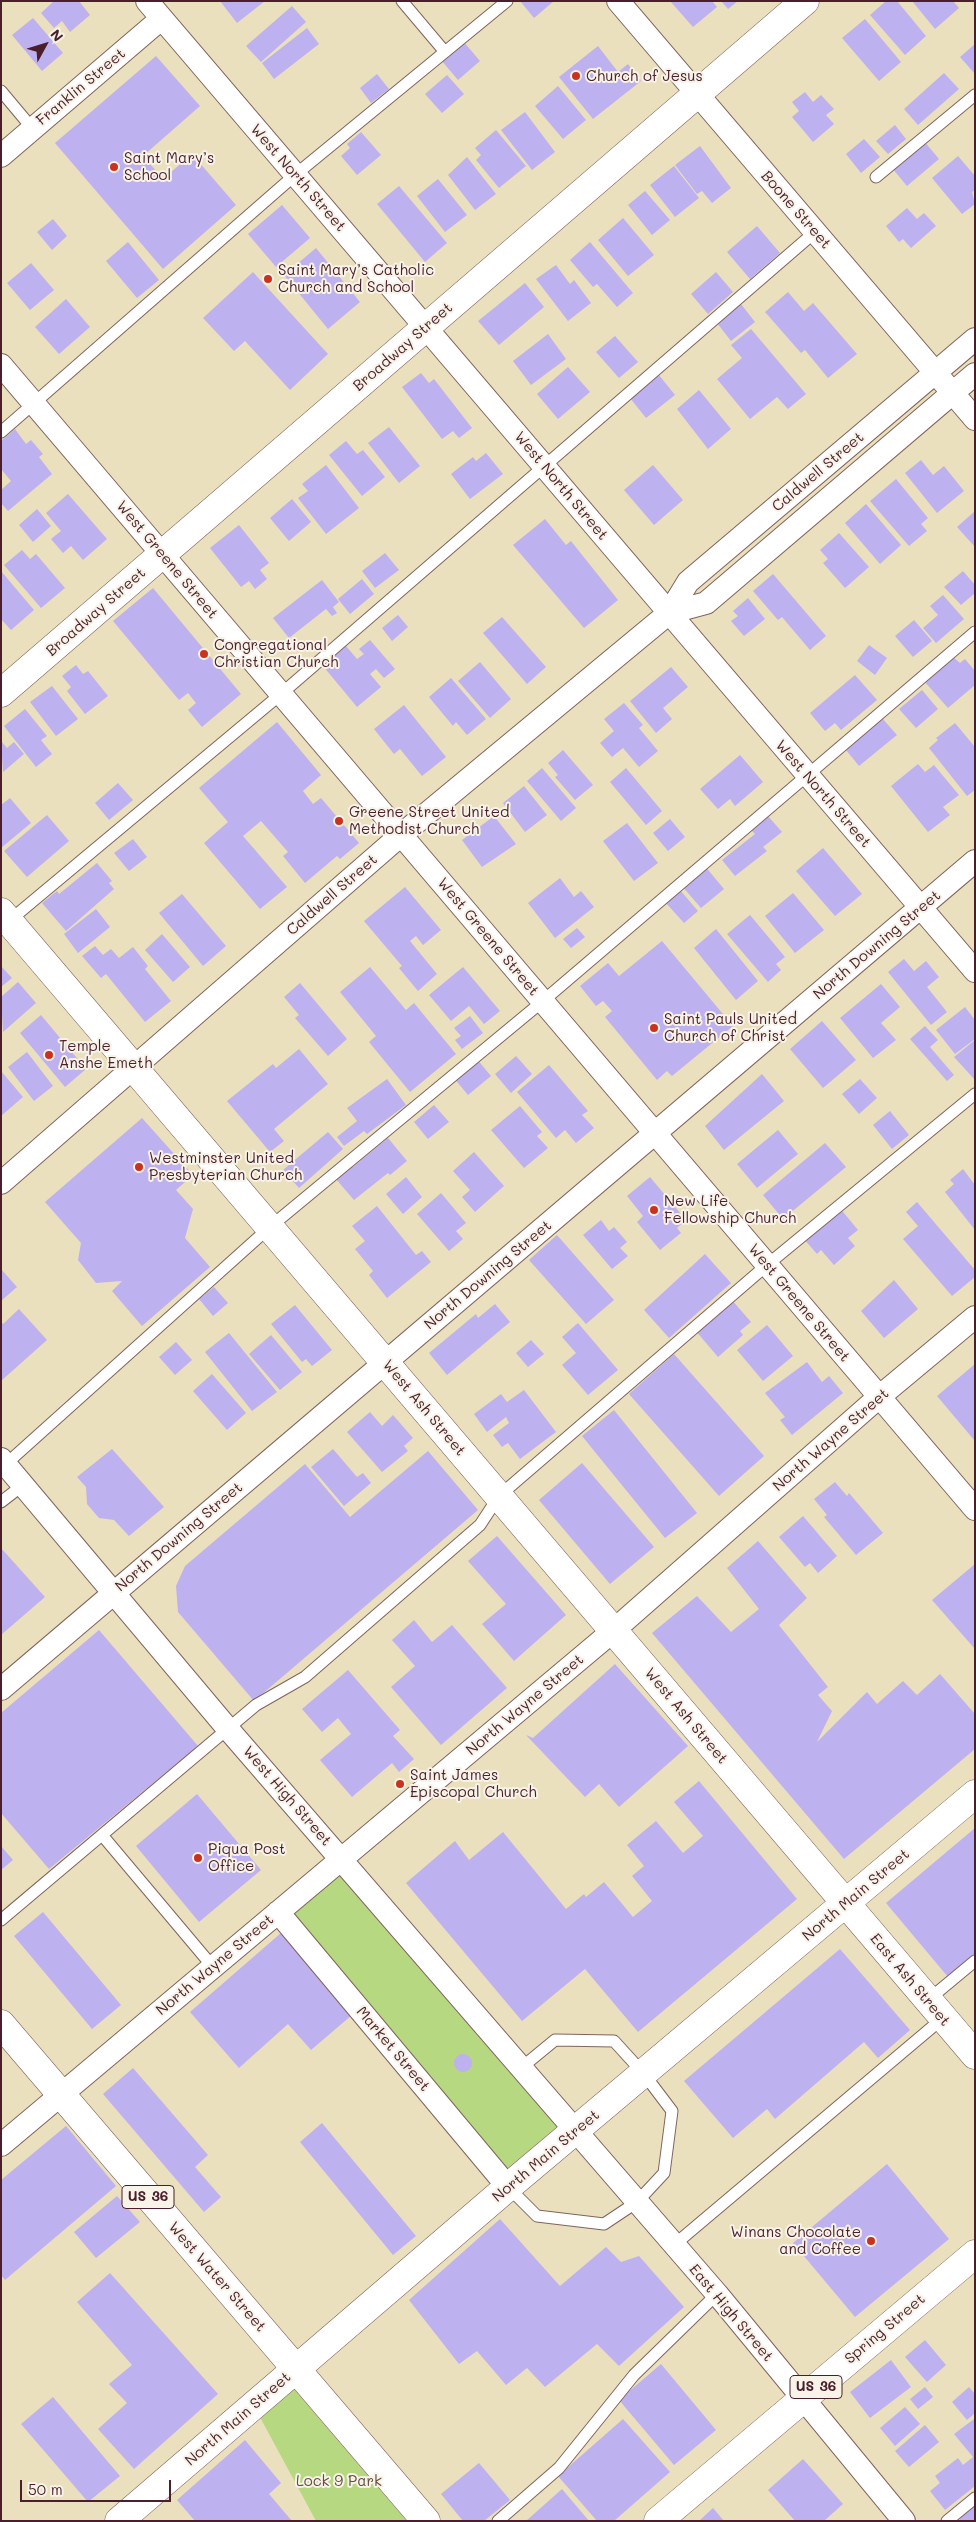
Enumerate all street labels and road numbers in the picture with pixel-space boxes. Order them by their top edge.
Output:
street label: Franklin Street [33,45,129,129]
street label: West North Street [247,121,349,235]
street label: Boone Street [757,167,835,253]
street label: Broadway Street [350,299,456,395]
street label: West North Street [510,428,612,544]
street label: Caldwell Street [768,428,868,516]
street label: West Greene Street [112,497,222,623]
street label: Broadway Street [43,564,149,660]
street label: West North Street [772,737,874,851]
street label: Caldwell Street [283,851,381,939]
street label: West Greene Street [433,874,543,1000]
street label: North Downing Street [810,886,944,1004]
street label: North Downing Street [421,1216,555,1334]
street label: West Greene Street [744,1240,854,1366]
street label: West Ash Street [379,1356,469,1460]
street label: North Wayne Street [769,1385,893,1495]
street label: North Downing Street [112,1478,246,1596]
street label: North Wayne Street [463,1651,587,1759]
street label: West Ash Street [641,1664,731,1768]
street label: West High Street [239,1742,335,1850]
street label: North Main Street [799,1845,913,1945]
street label: North Wayne Street [153,1911,277,2019]
street label: East Ash Street [866,1930,954,2030]
street label: Market Street [352,2003,434,2095]
street label: North Main Street [489,2106,603,2206]
road number: US 36 [122,2186,174,2208]
street label: West Water Street [164,2218,270,2336]
street label: East High Street [685,2261,777,2365]
street label: Spring Street [841,2290,929,2368]
street label: North Main Street [181,2368,295,2470]
road number: US 36 [790,2376,842,2398]

